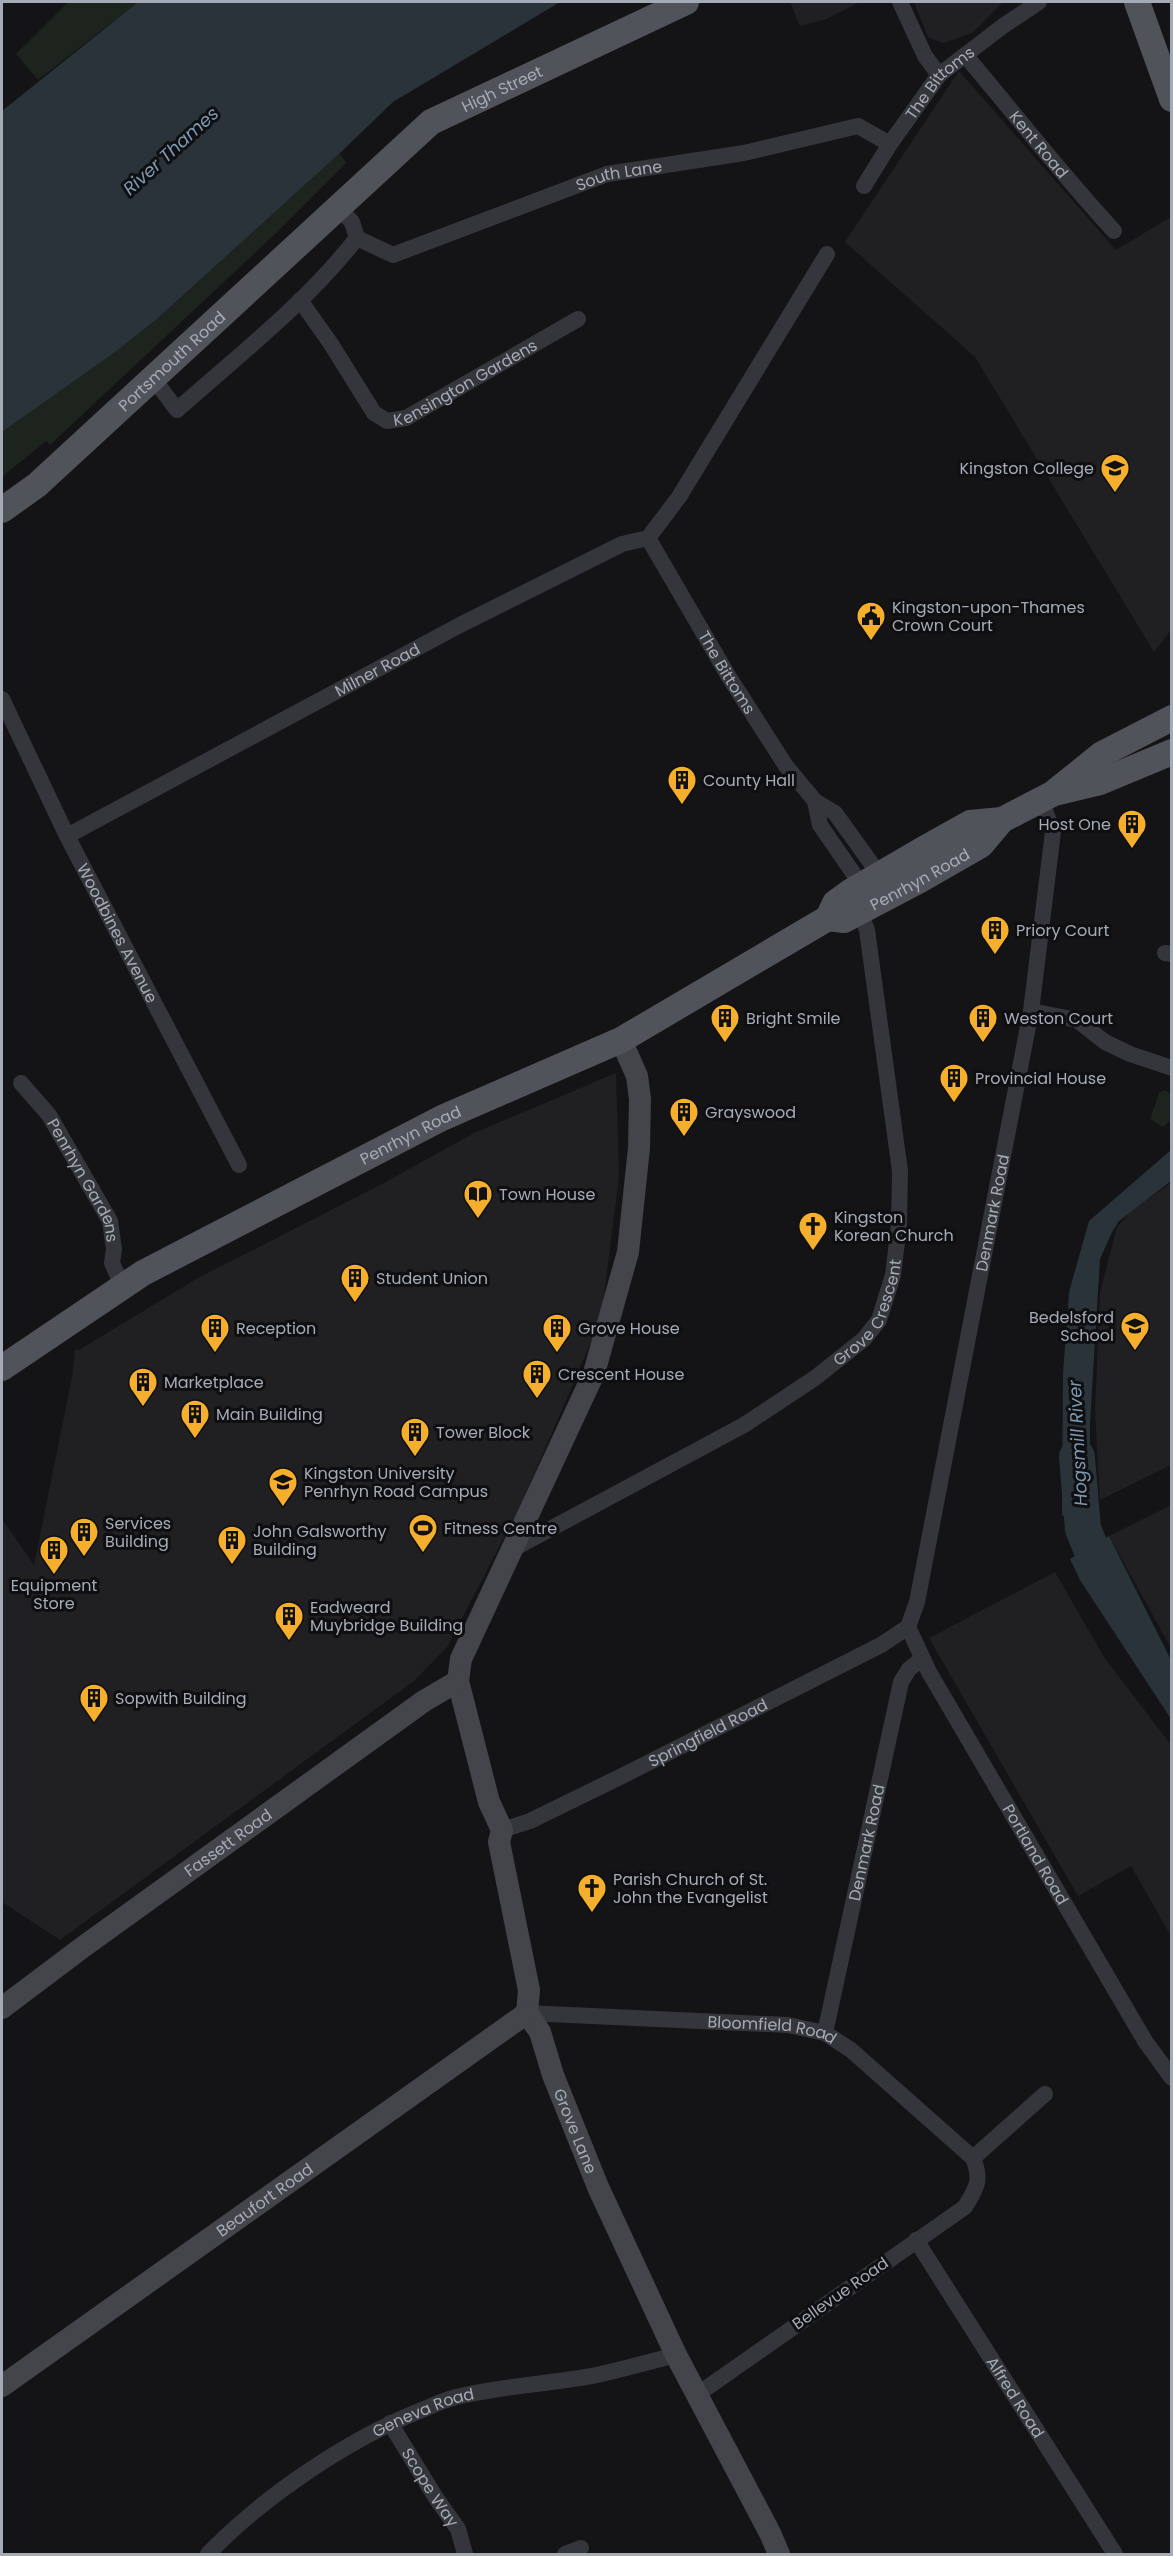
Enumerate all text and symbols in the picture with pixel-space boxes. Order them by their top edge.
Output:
street label: The Bittoms [900,41,979,124]
street label: High Street [458,60,547,118]
water label: River Thames [117,101,224,200]
street label: Kent Road [1004,106,1074,183]
street label: South Lane [573,155,664,197]
street label: Portsmouth Road [113,306,231,417]
street label: Kensington Gardens [392,334,542,432]
school or university icon: Kingston College [1099,452,1131,494]
place label: Kingston College [959,457,1094,480]
place label: Kingston-upon-Thames Crown Court [892,596,1085,637]
public building icon: Kingston-upon-Thames Crown Court [855,600,887,642]
street label: The Bittoms [693,627,761,719]
street label: Milner Road [331,638,424,702]
building icon: County Hall [666,764,698,806]
place label: County Hall [703,769,795,792]
building icon: Host One [1116,808,1148,850]
place label: Host One [1039,813,1111,836]
street label: Penrhyn Road [866,843,974,916]
street label: Woodbines Avenue [71,859,163,1007]
building icon: Priory Court [979,914,1011,956]
place label: Priory Court [1016,919,1109,942]
building icon: Bright Smile [709,1002,741,1044]
building icon: Weston Court [967,1002,999,1044]
place label: Bright Smile [746,1007,841,1030]
place label: Weston Court [1004,1007,1113,1030]
building icon: Provincial House [938,1062,970,1104]
place label: Provincial House [975,1067,1106,1090]
building icon: Grayswood [668,1096,700,1138]
street label: Penrhyn Road [356,1100,465,1171]
place label: Grayswood [705,1101,796,1124]
street label: Penrhyn Gardens [41,1114,124,1244]
street label: Denmark Road [970,1152,1015,1273]
library icon: Town House [462,1178,494,1220]
place label: Town House [499,1183,595,1206]
place label: Kingston Korean Church [834,1206,954,1247]
church icon: Kingston Korean Church [797,1210,829,1252]
street label: Grove Crescent [828,1258,907,1371]
building icon: Student Union [339,1262,371,1304]
place label: Student Union [376,1267,488,1290]
place label: Bedelsford School [1029,1306,1114,1347]
school or university icon: Bedelsford School [1119,1310,1151,1352]
building icon: Reception [199,1312,231,1354]
building icon: Grove House [541,1312,573,1354]
place label: Reception [236,1317,316,1340]
place label: Grove House [578,1317,680,1340]
building icon: Crescent House [521,1358,553,1400]
place label: Crescent House [558,1363,684,1386]
building icon: Marketplace [127,1366,159,1408]
place label: Marketplace [164,1371,264,1394]
water label: Hogsmill River [1062,1378,1093,1507]
building icon: Main Building [179,1398,211,1440]
place label: Main Building [216,1403,323,1426]
building icon: Tower Block [399,1416,431,1458]
place label: Tower Block [436,1421,531,1444]
place label: Kingston University Penrhyn Road Campus [304,1462,488,1503]
school or university icon: Kingston University Penrhyn Road Campus [267,1466,299,1508]
place label: Services Building [105,1512,171,1553]
sports icon: Fitness Centre [407,1512,439,1554]
building icon: Services Building [68,1516,100,1558]
place label: Fitness Centre [444,1517,557,1540]
place label: John Galsworthy Building [253,1520,386,1561]
building icon: John Galsworthy Building [216,1524,248,1566]
building icon: Equipment Store [38,1534,70,1576]
place label: Equipment Store [11,1574,97,1615]
place label: Eadweard Muybridge Building [310,1596,463,1637]
building icon: Eadweard Muybridge Building [273,1600,305,1642]
building icon: Sopwith Building [78,1682,110,1724]
place label: Sopwith Building [115,1687,247,1710]
street label: Springfield Road [644,1693,772,1773]
street label: Denmark Road [843,1782,891,1903]
street label: Portland Road [997,1800,1074,1909]
street label: Fassett Road [180,1803,277,1882]
place label: Parish Church of St. John the Evangelist [613,1868,768,1909]
church icon: Parish Church of St. John the Evangelist [576,1872,608,1914]
street label: Bloomfield Road [707,2010,841,2050]
street label: Grove Lane [548,2085,602,2177]
street label: Beaufort Road [212,2158,318,2242]
street label: Bellevue Road [788,2252,893,2335]
street label: Alfred Road [981,2352,1050,2443]
street label: Geneva Road [368,2382,476,2443]
street label: Scope Way [396,2444,464,2532]

